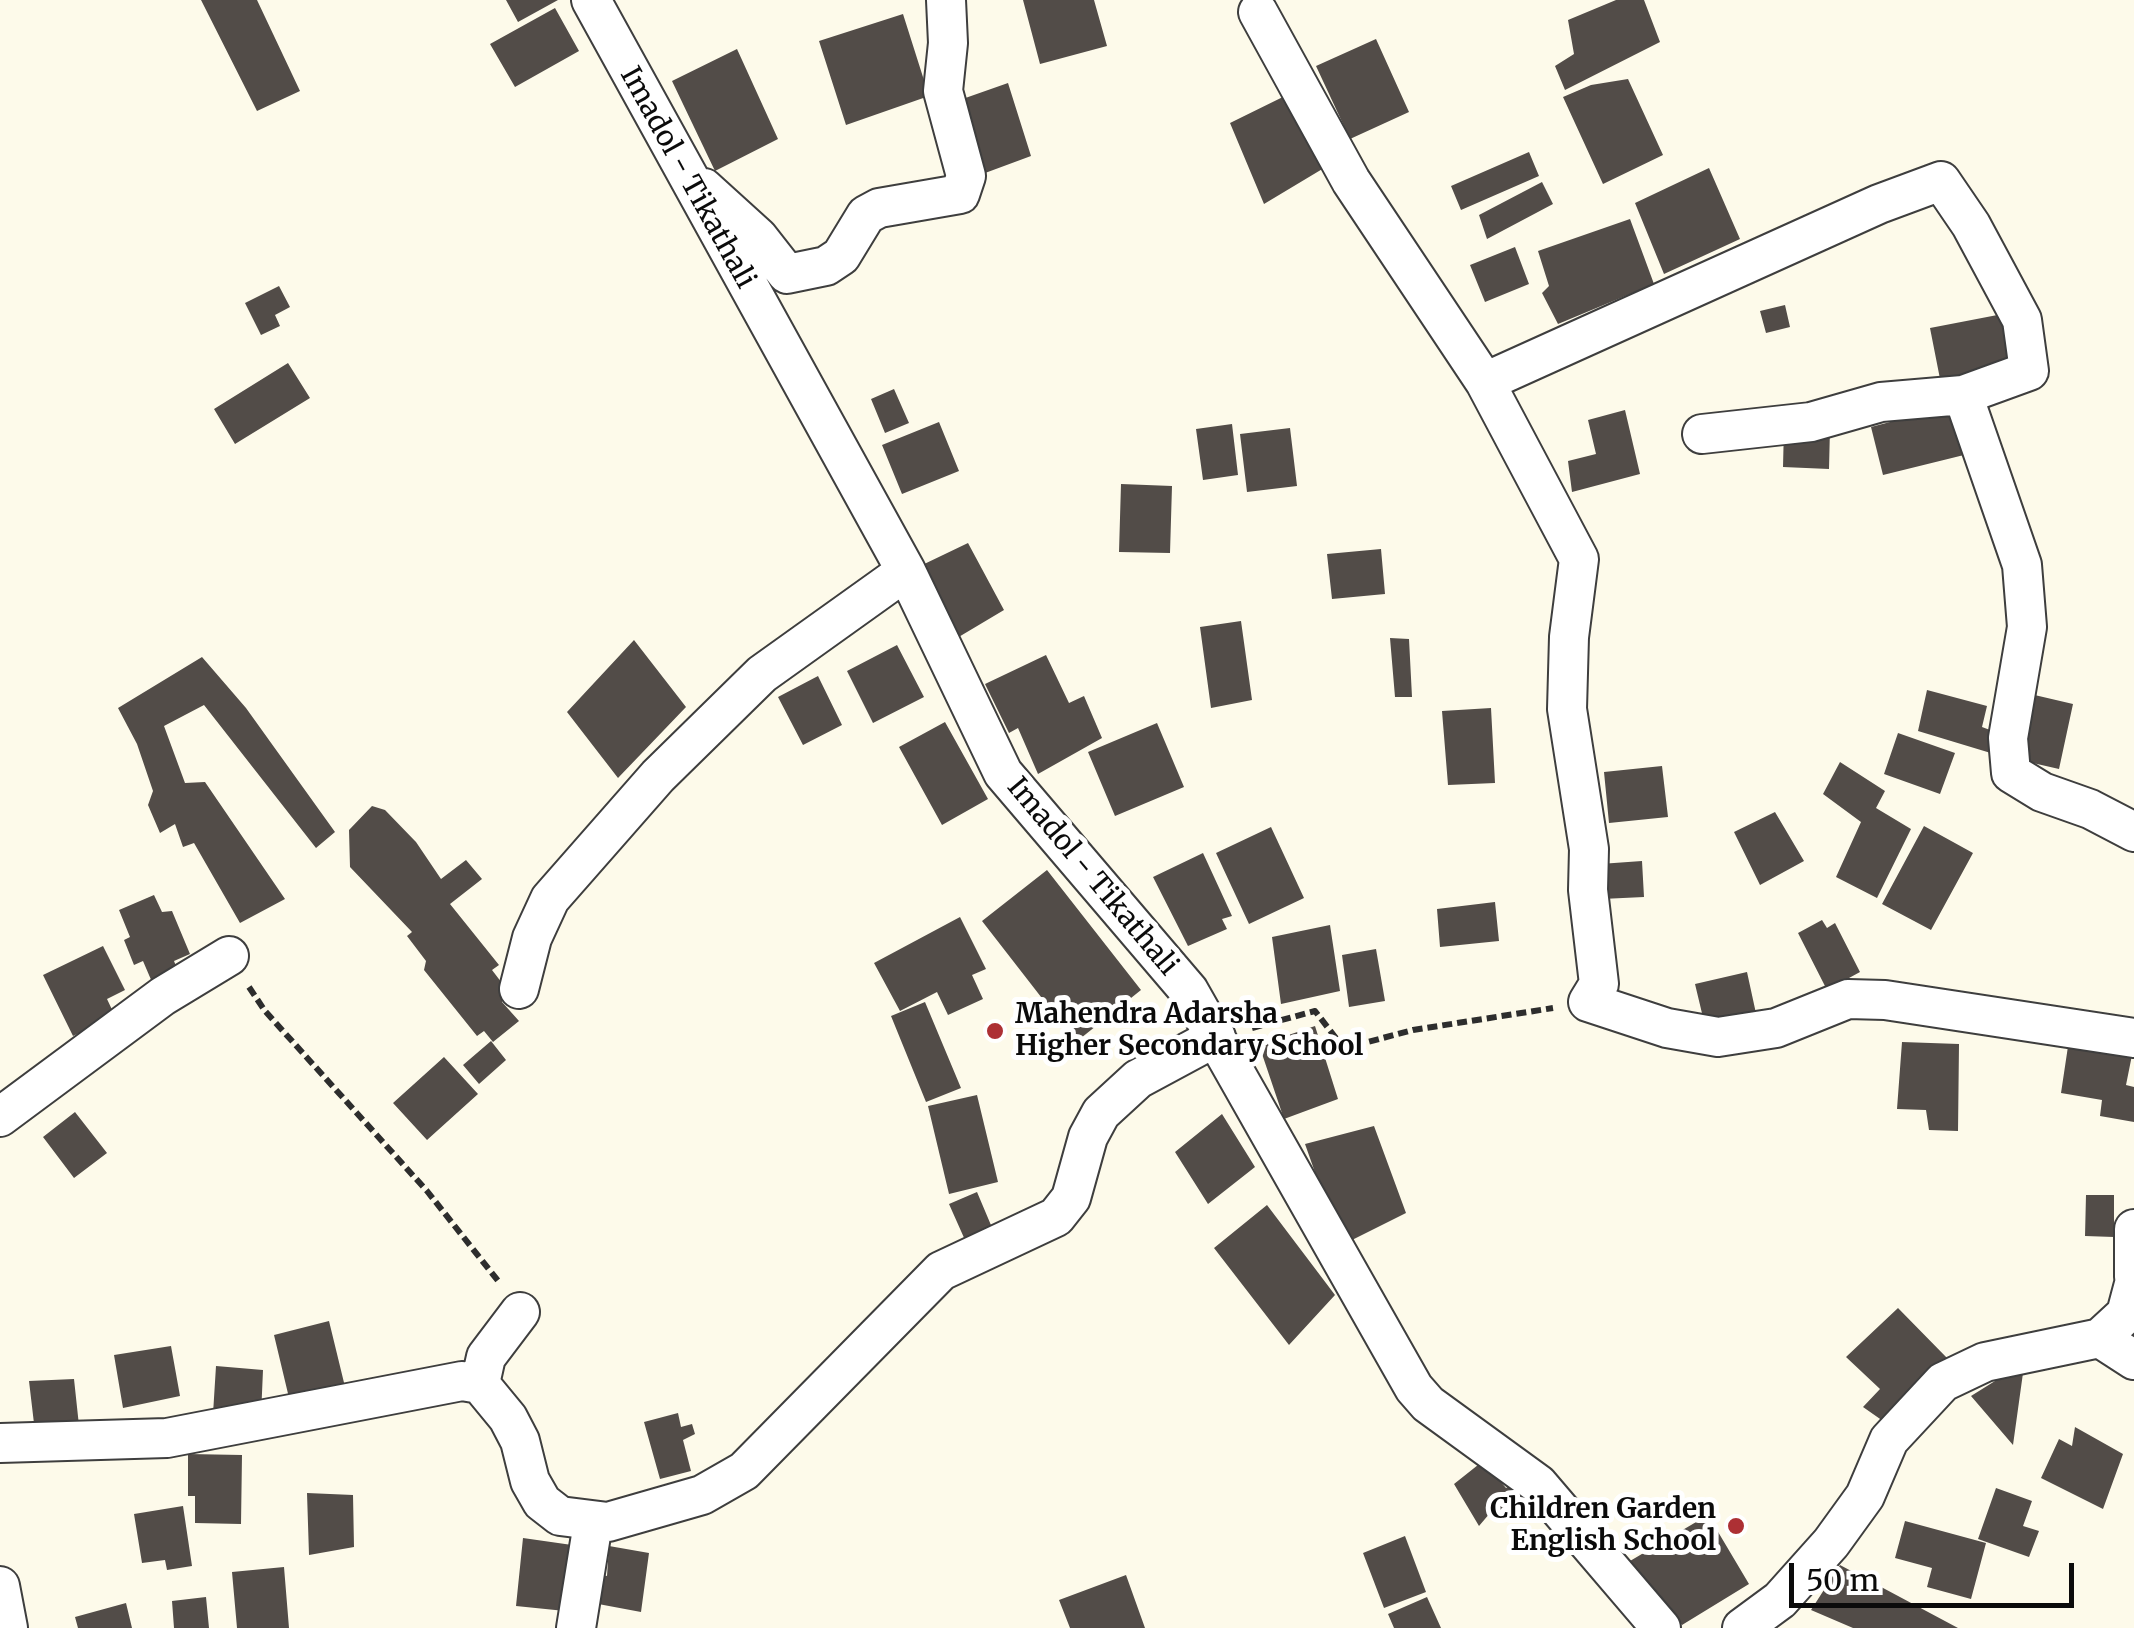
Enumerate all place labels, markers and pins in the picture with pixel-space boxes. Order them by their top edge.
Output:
place label: Mahendra Adarsha Higher Secondary School [1015,998,1363,1064]
marker: Mahendra Adarsha Higher Secondary School [984,1020,1006,1042]
place label: Children Garden English School [1490,1493,1716,1559]
marker: Children Garden English School [1725,1515,1747,1537]

